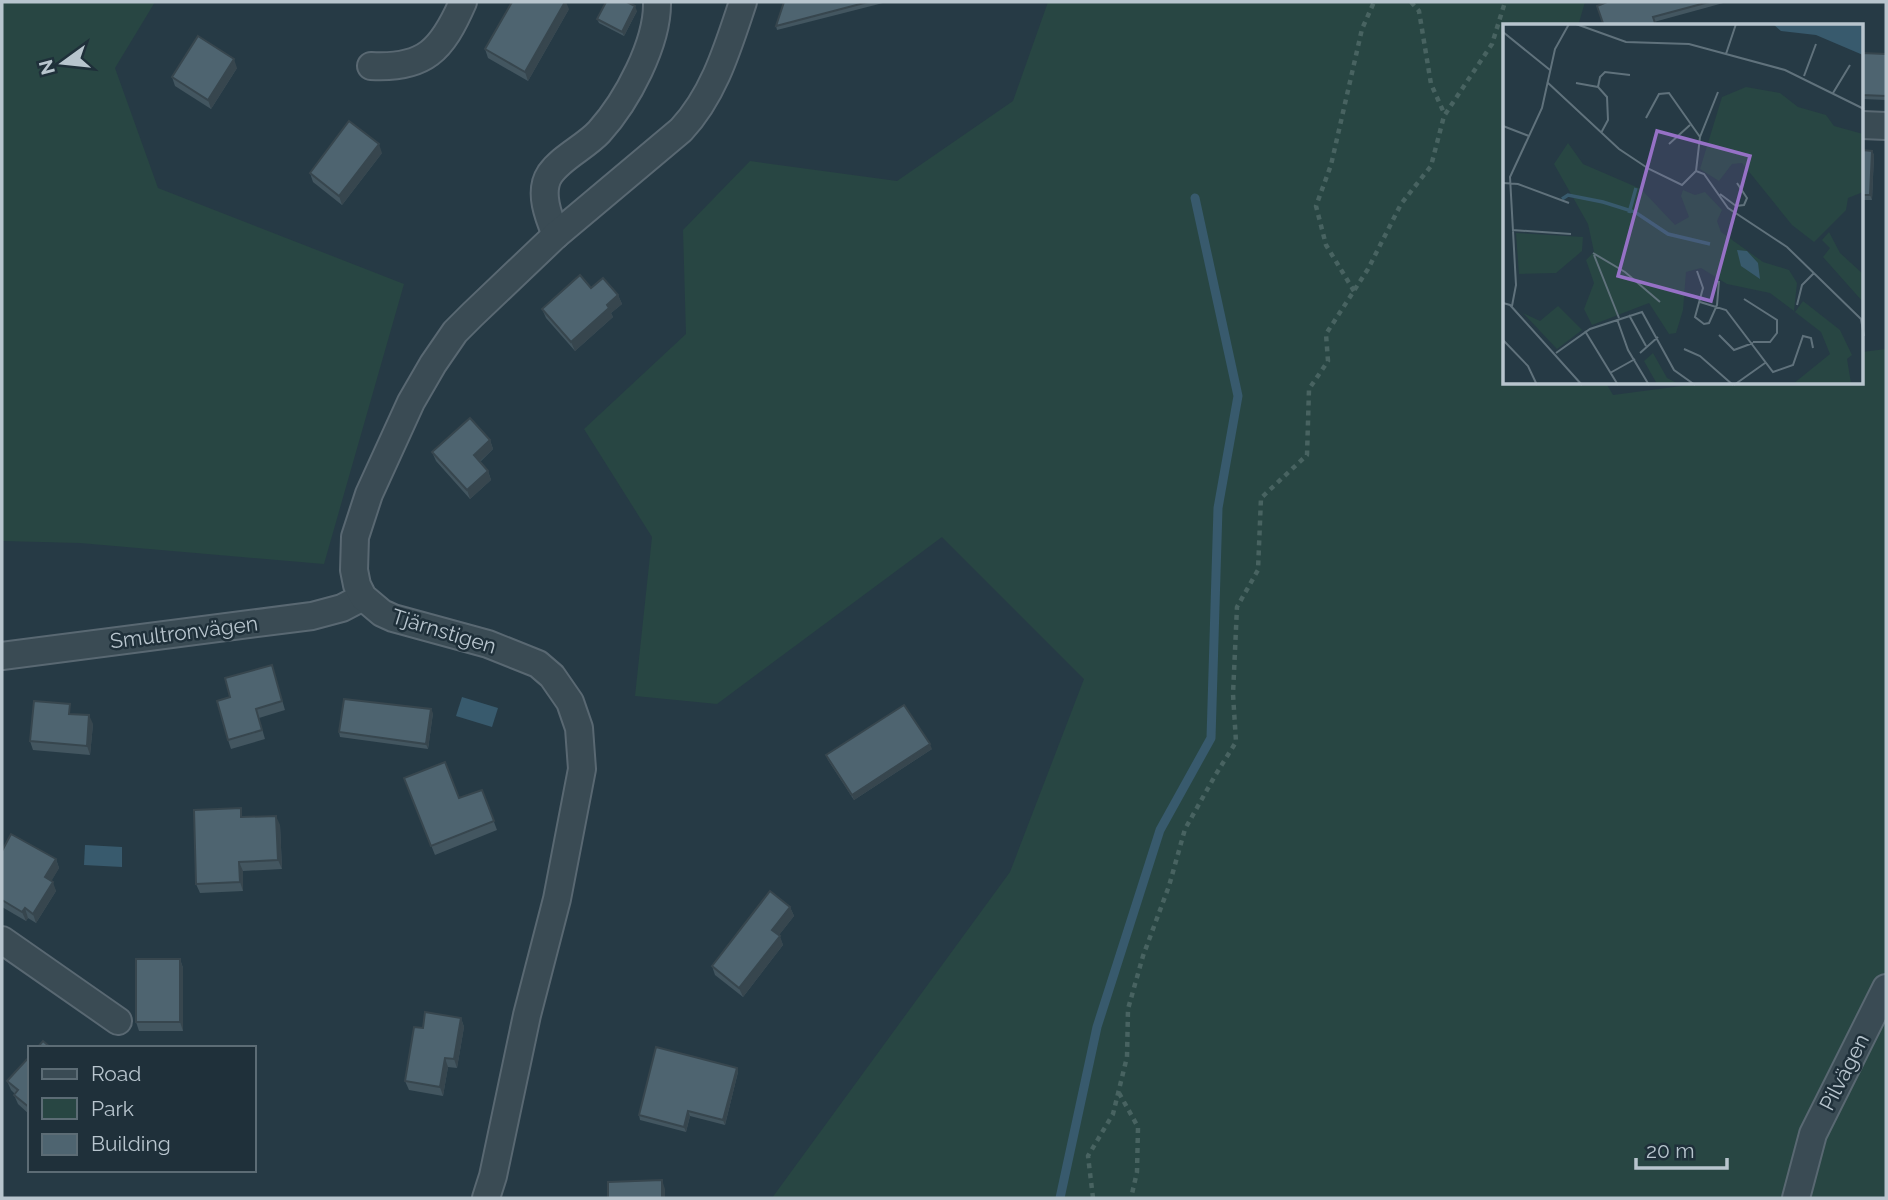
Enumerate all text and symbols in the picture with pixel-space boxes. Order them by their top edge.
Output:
inset map [1503,24,1864,385]
north arrow [28,28,98,98]
text: N [34,58,59,77]
street label: Tjärnstigen [389,603,499,659]
street label: Smultronvägen [109,611,259,653]
street label: Pilvägen [1814,1029,1874,1115]
legend [28,1046,256,1172]
text: Road [91,1061,141,1086]
text: Park [91,1096,134,1121]
scale bar [1636,1126,1727,1170]
text: Building [91,1131,171,1156]
text: 20 m [1646,1138,1694,1163]

